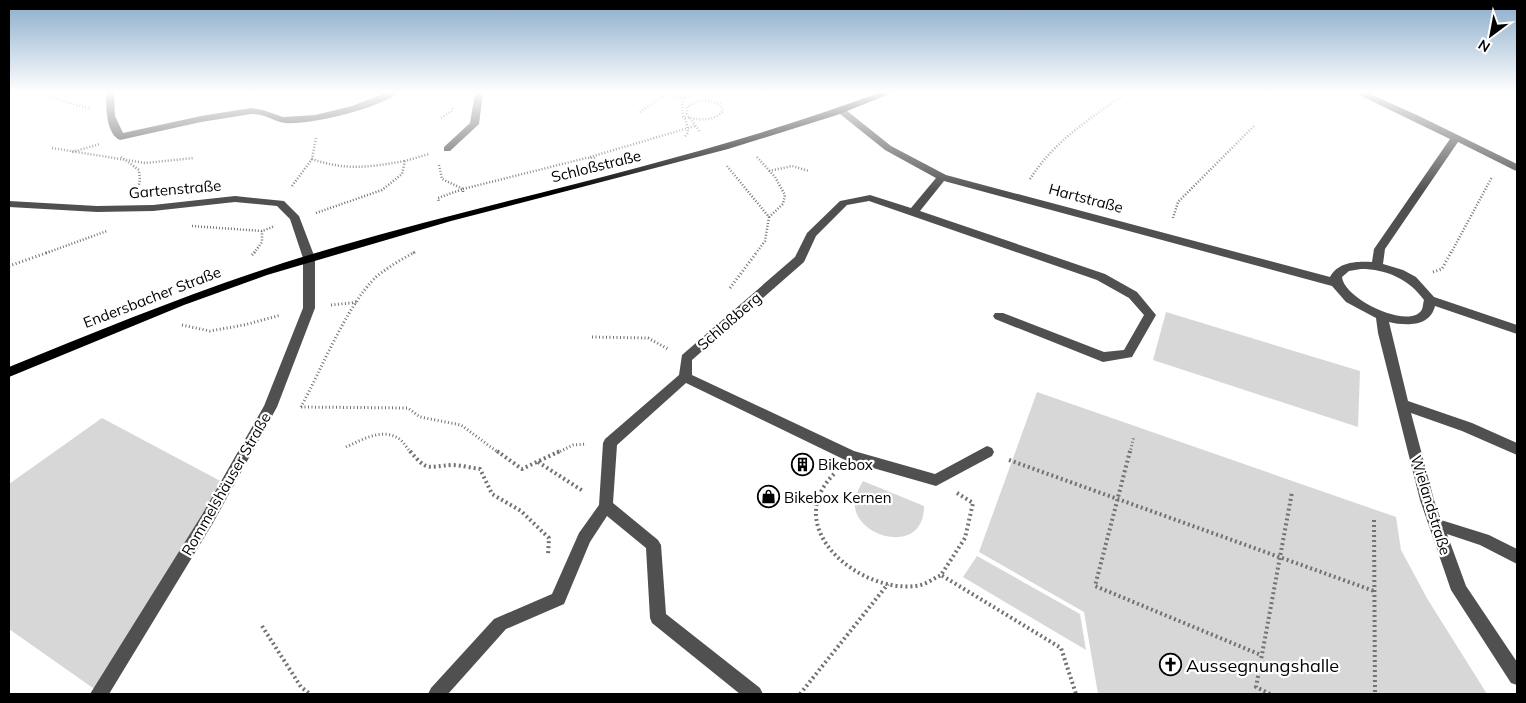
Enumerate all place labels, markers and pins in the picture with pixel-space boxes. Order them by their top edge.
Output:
building icon: Bikebox [790,452,814,476]
place label: Bikebox [818,455,873,474]
shop icon: Bikebox Kernen [756,485,780,509]
place label: Bikebox Kernen [784,488,891,507]
church icon: Aussegnungshalle [1158,653,1182,677]
place label: Aussegnungshalle [1186,654,1339,677]

